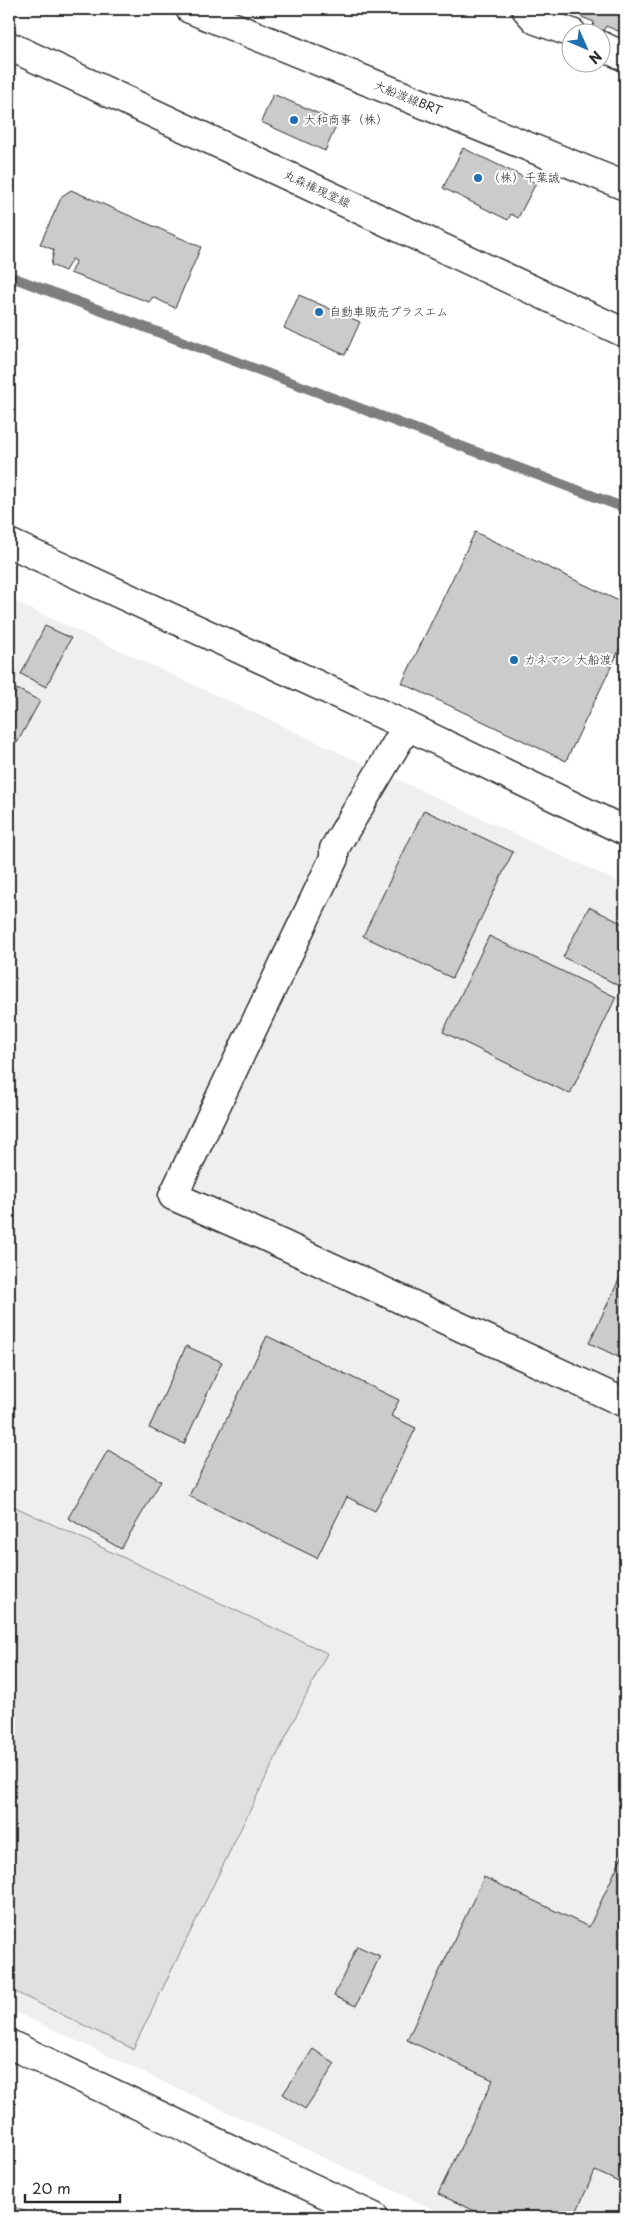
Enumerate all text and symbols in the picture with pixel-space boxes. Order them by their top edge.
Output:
north arrow [562,22,612,72]
text: N [584,46,607,69]
street label: 大船渡線BRT [371,75,446,119]
place label: 大和商事（株） [304,110,388,128]
marker: 大和商事（株） [288,114,300,126]
street label: 丸森権現堂線 [281,165,354,211]
place label: （株）千葉誠 [488,168,560,186]
marker: （株）千葉誠 [472,172,484,184]
place label: 自動車販売プラスエム [329,302,449,320]
marker: 自動車販売プラスエム [313,306,325,318]
place label: カネマン 大船渡 [524,650,612,668]
marker: カネマン 大船渡 [508,654,520,666]
scale bar [25,2171,120,2203]
text: 20 m [32,2176,71,2199]

